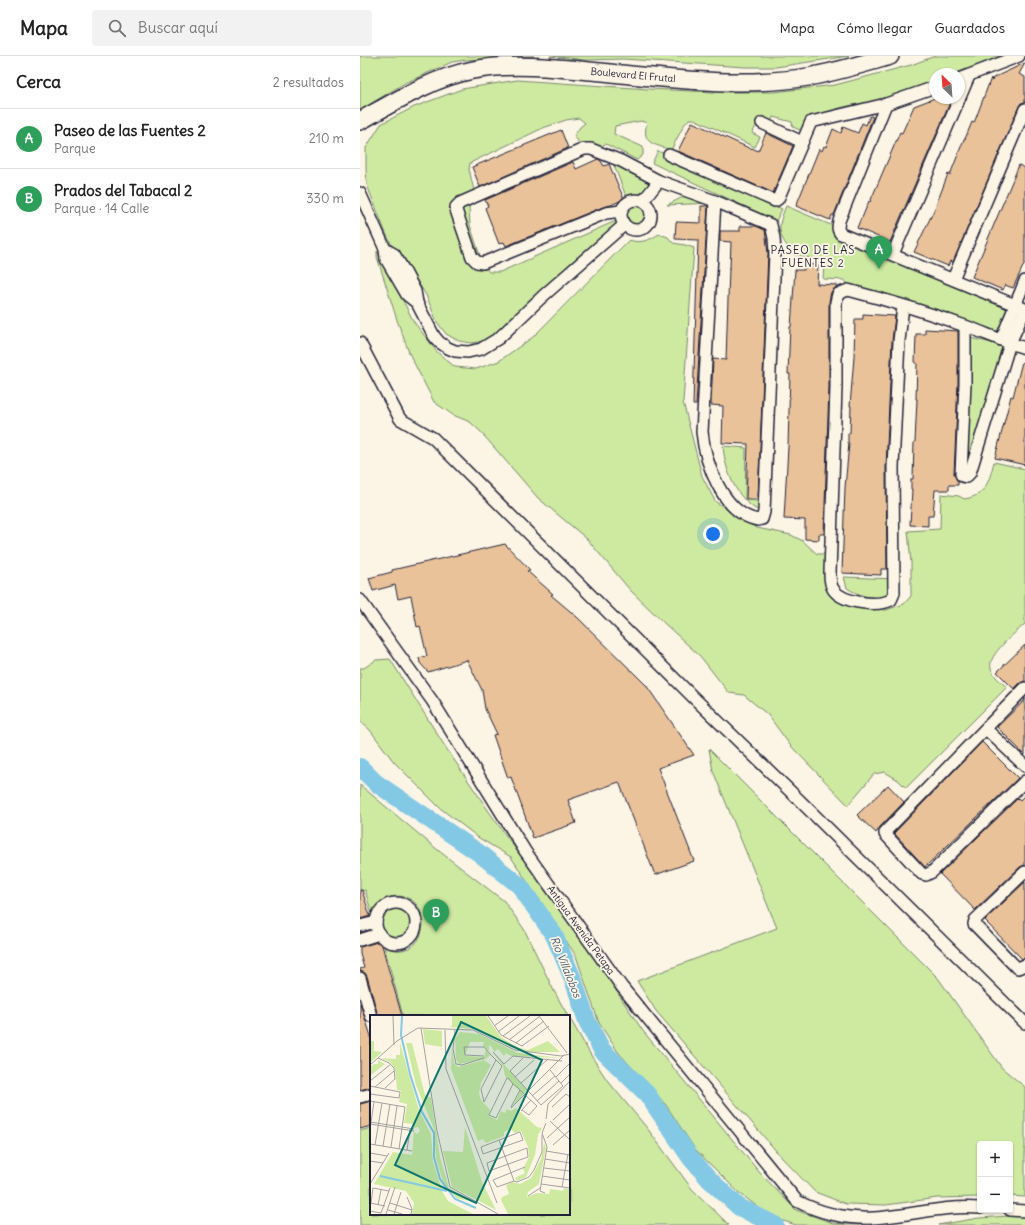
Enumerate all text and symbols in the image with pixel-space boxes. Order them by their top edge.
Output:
search box [92,10,372,46]
text: Mapa [20,16,68,40]
icon: search [106,17,128,39]
text: Buscar aquí [138,18,218,37]
text: Mapa [780,19,815,37]
text: Cómo llegar [837,19,913,37]
text: Guardados [935,19,1005,37]
street label: Boulevard El Frutal [590,65,676,85]
north arrow [929,68,965,104]
text: Cerca [16,71,61,93]
text: 2 resultados [273,74,344,91]
text: Paseo de las Fuentes 2 [54,121,206,140]
text: A [25,130,33,147]
text: 210 m [309,130,344,147]
text: Parque [54,140,96,157]
text: Prados del Tabacal 2 [54,181,192,200]
text: B [25,190,33,207]
text: 330 m [306,190,344,207]
text: Parque · 14 Calle [54,200,149,217]
pin: A [866,236,892,269]
district label: PASEO DE LAS FUENTES 2 [771,243,855,270]
your location [703,524,723,544]
street label: Antigua Avenida Petapa [544,883,618,977]
pin: B [423,899,449,932]
water label: Río Villalobos [547,934,585,1001]
inset map [370,1015,570,1215]
map controls [977,1141,1013,1213]
button: + [977,1141,1013,1177]
button: − [977,1177,1013,1213]

